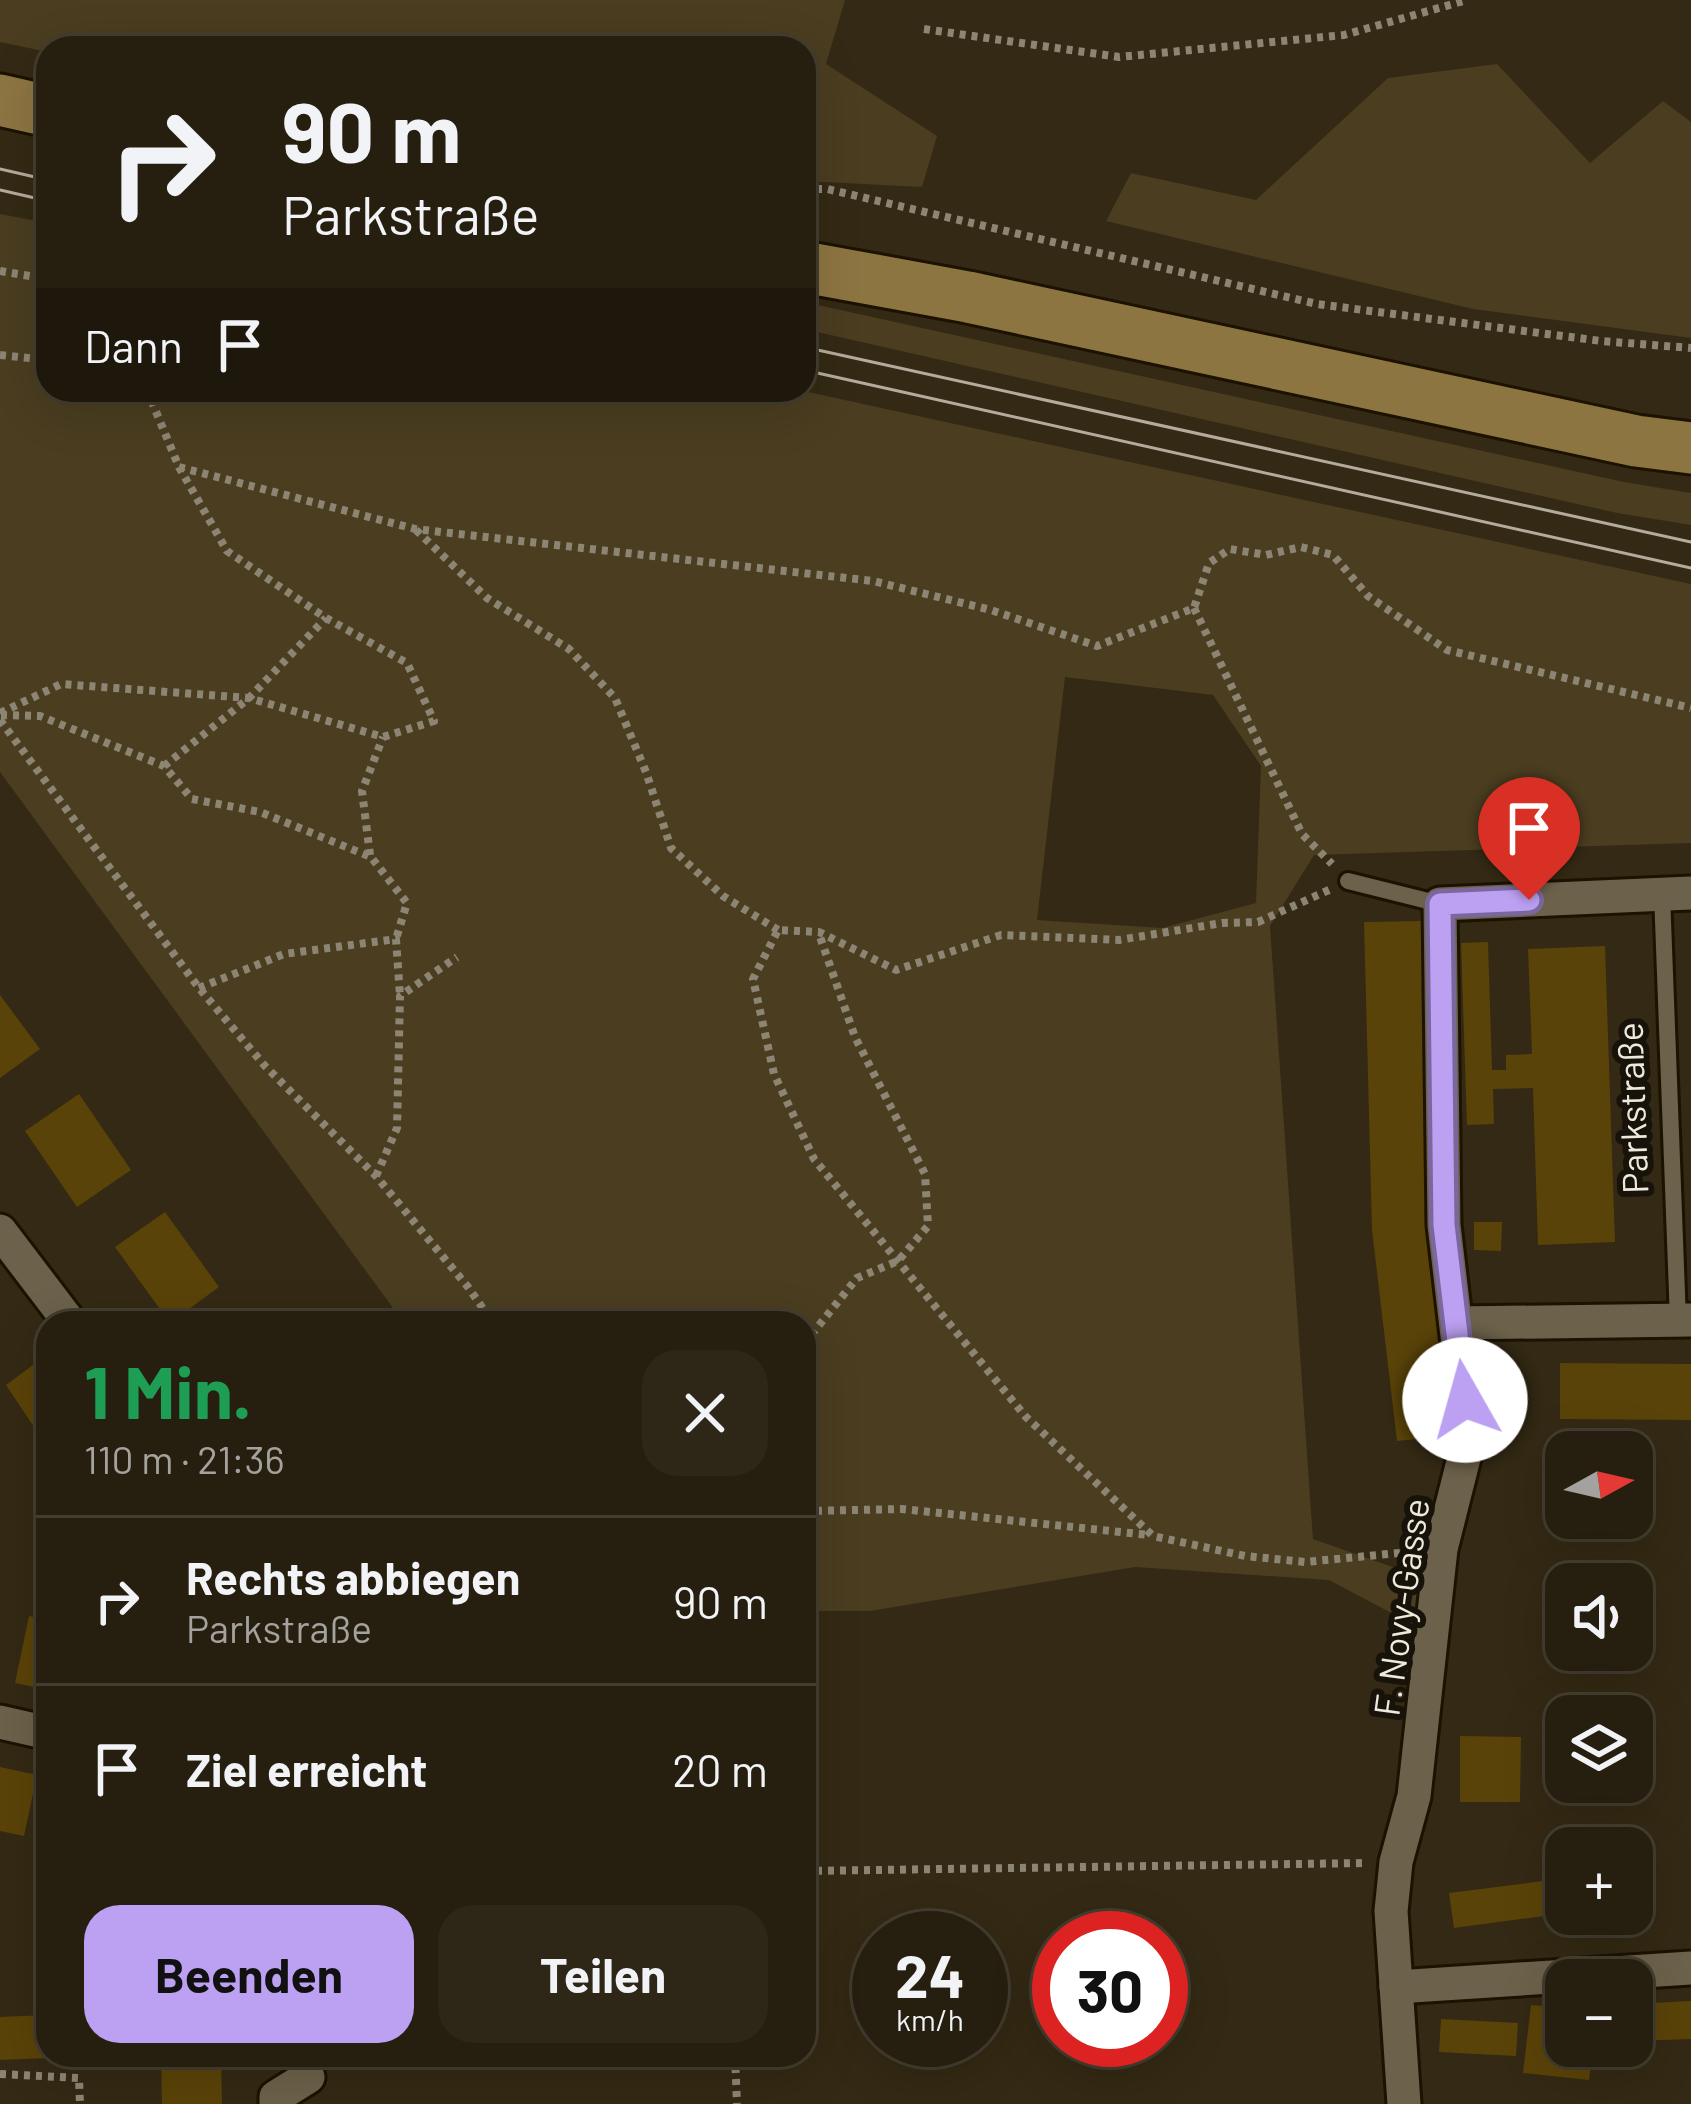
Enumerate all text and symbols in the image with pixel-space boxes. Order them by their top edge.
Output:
text: 90 m [282,79,461,180]
icon: right [84,84,240,240]
text: Parkstraße [282,181,539,246]
icon: arrive [207,312,273,378]
text: Dann [84,318,183,372]
pin [1478,777,1580,900]
icon: arrive [1496,795,1562,861]
street label: Parkstraße [1607,1021,1655,1195]
position arrow [1402,1337,1528,1463]
text: 1 Min. [84,1347,252,1433]
button: close [642,1350,768,1476]
north arrow [1545,1431,1653,1539]
map controls [1545,1431,1653,2067]
text: 110 m · 21:36 [84,1435,285,1482]
street label: F. Novy-Gasse [1363,1495,1437,1719]
text: Rechts abbiegen [186,1550,520,1604]
button: sound [1545,1563,1653,1671]
icon: right [84,1568,150,1634]
text: 90 m [673,1574,768,1628]
text: Parkstraße [186,1604,372,1651]
button: layers [1545,1695,1653,1803]
icon: arrive [84,1736,150,1802]
text: Ziel erreicht [186,1742,427,1796]
text: 20 m [672,1742,768,1796]
button: + [1545,1827,1653,1935]
button: Beenden [84,1905,414,2043]
button: Teilen [438,1905,768,2043]
speed limit sign: 30 [1032,1911,1188,2067]
text: 24 [895,1938,965,2010]
button: − [1545,1959,1653,2067]
text: km/h [896,2001,964,2037]

